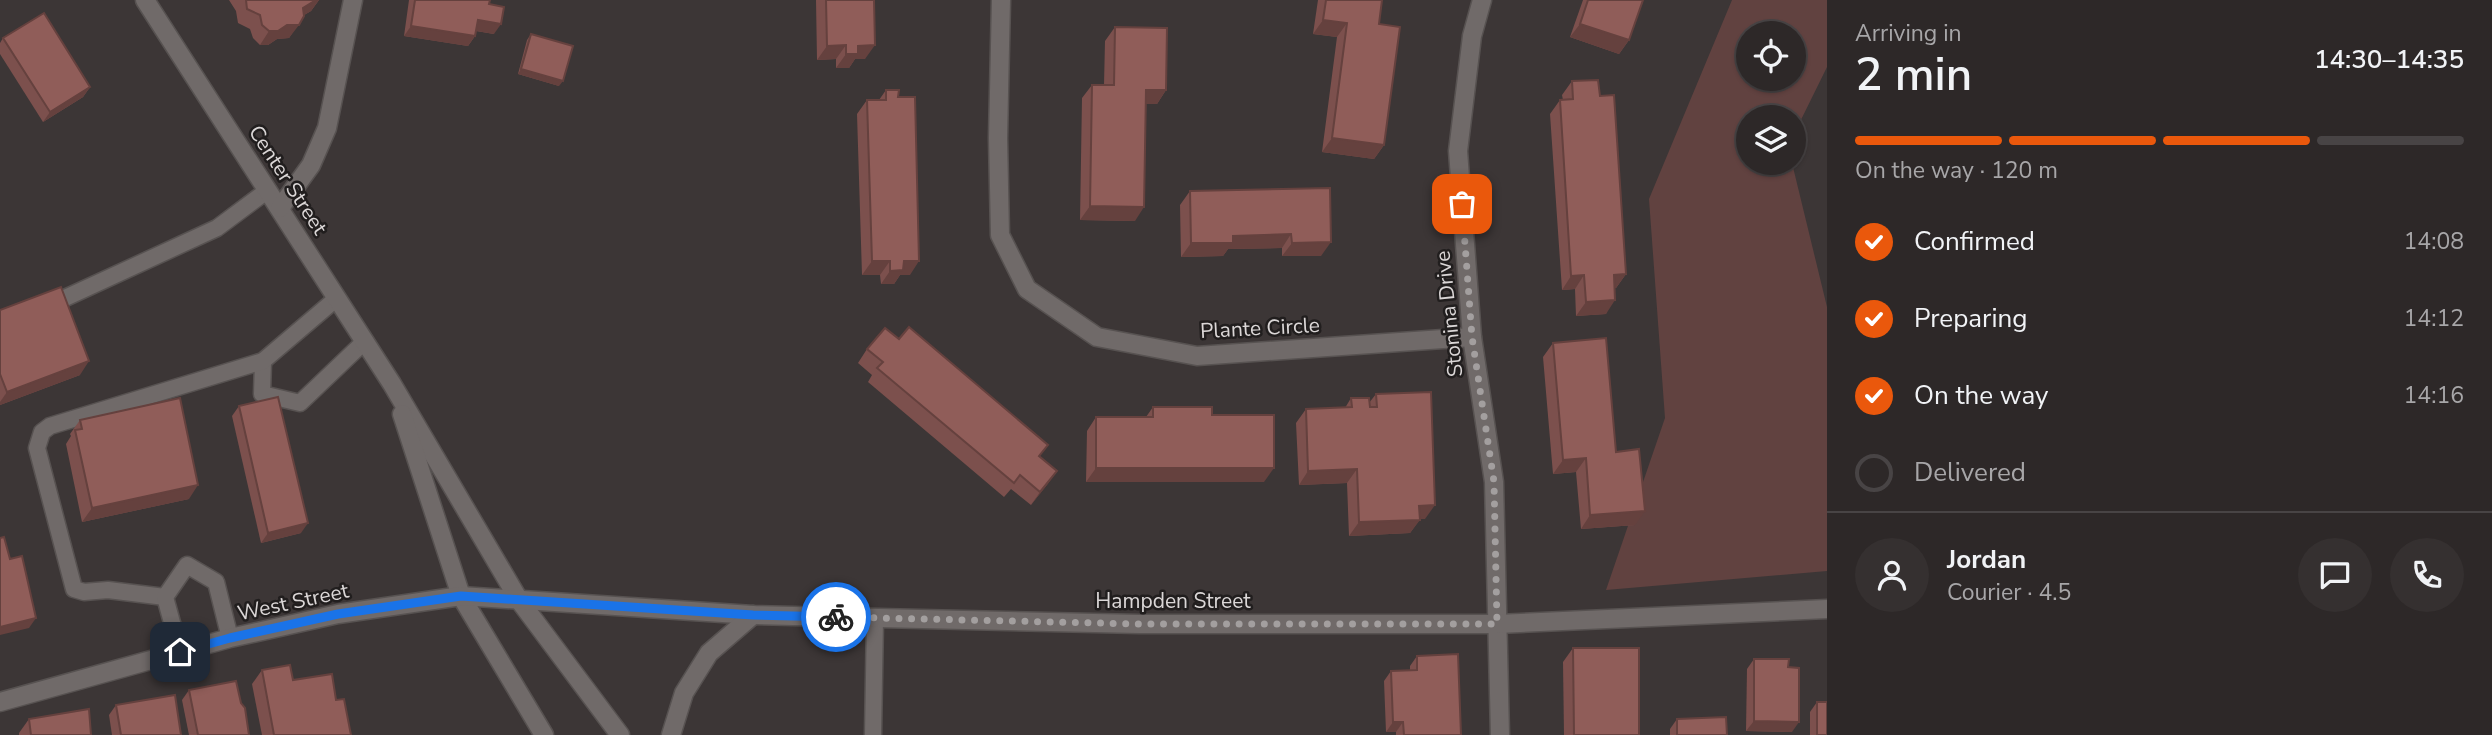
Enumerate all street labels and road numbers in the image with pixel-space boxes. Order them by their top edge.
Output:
street label: Center Street [242,120,334,241]
street label: Stonina Drive [1428,249,1470,379]
street label: Plante Circle [1199,311,1321,345]
street label: West Street [235,576,352,627]
street label: Hampden Street [1095,587,1251,615]

